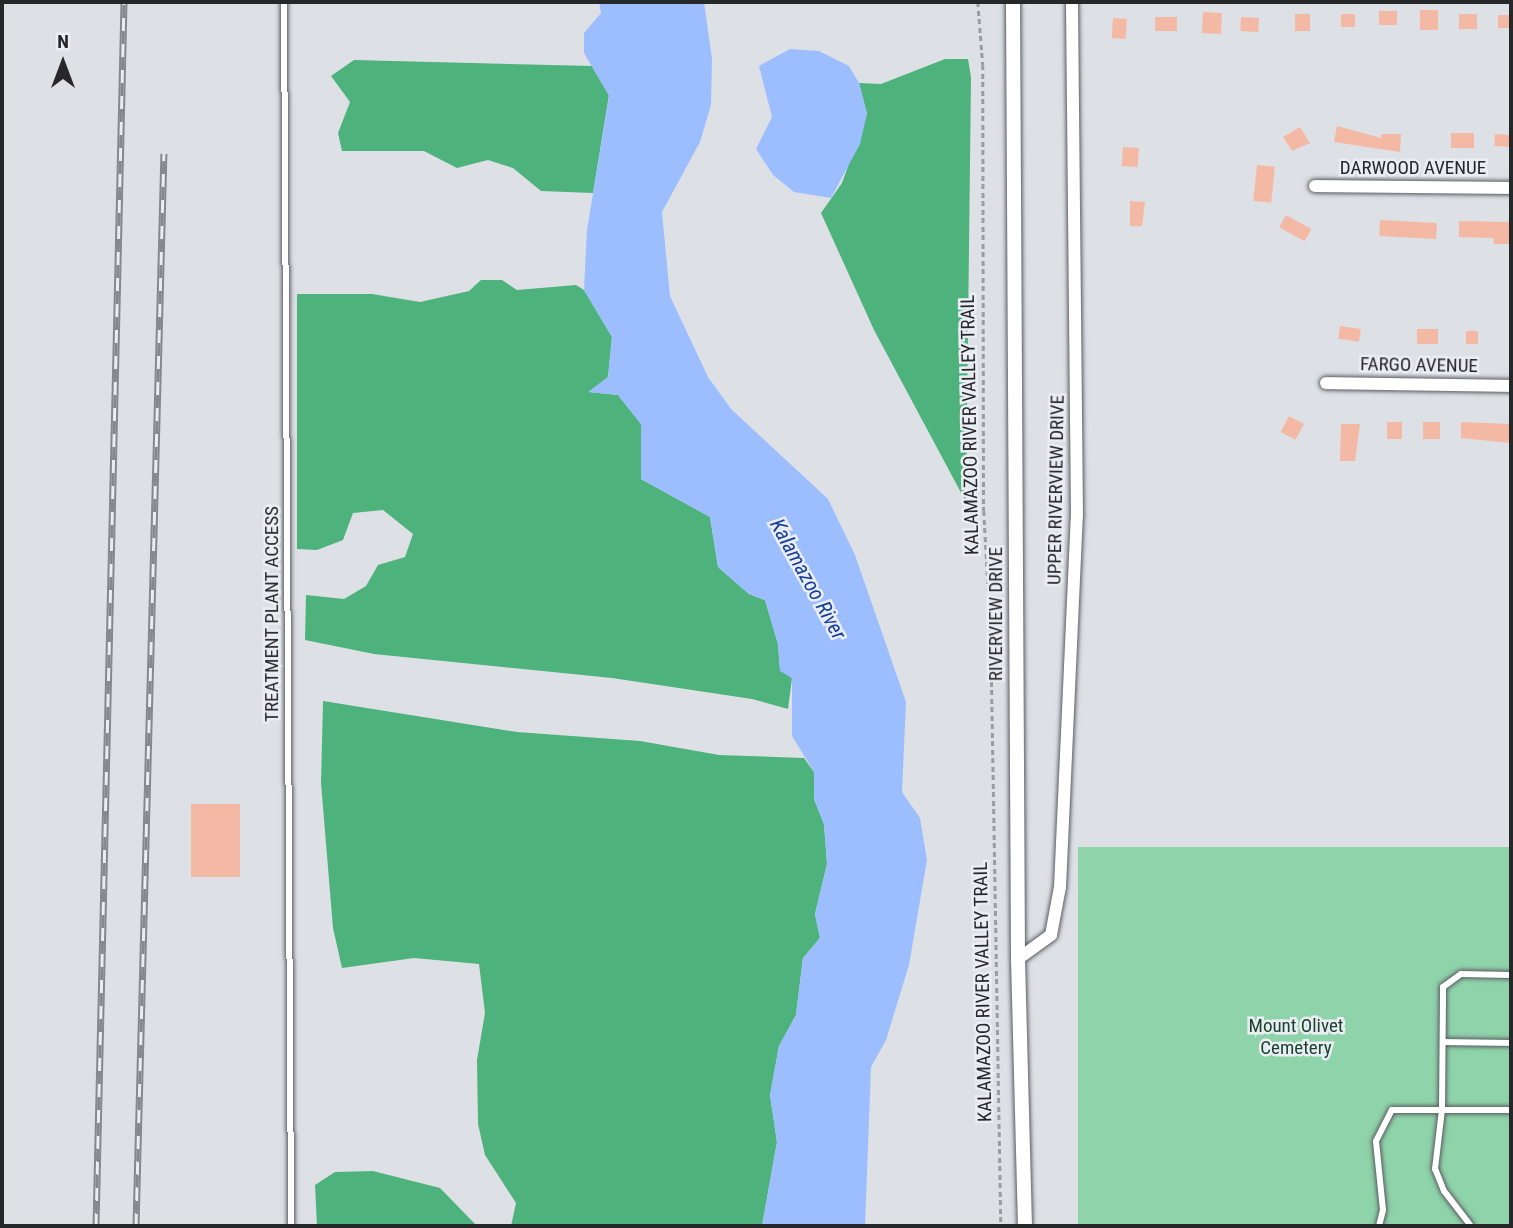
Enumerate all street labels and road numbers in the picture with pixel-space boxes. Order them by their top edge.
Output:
street label: DARWOOD AVENUE [1340,157,1486,179]
street label: KALAMAZOO RIVER VALLEY TRAIL [956,294,984,556]
street label: FARGO AVENUE [1360,353,1478,377]
street label: UPPER RIVERVIEW DRIVE [1043,395,1069,585]
street label: TREATMENT PLANT ACCESS [261,506,283,722]
street label: RIVERVIEW DRIVE [985,547,1007,681]
street label: KALAMAZOO RIVER VALLEY TRAIL [969,861,997,1123]

